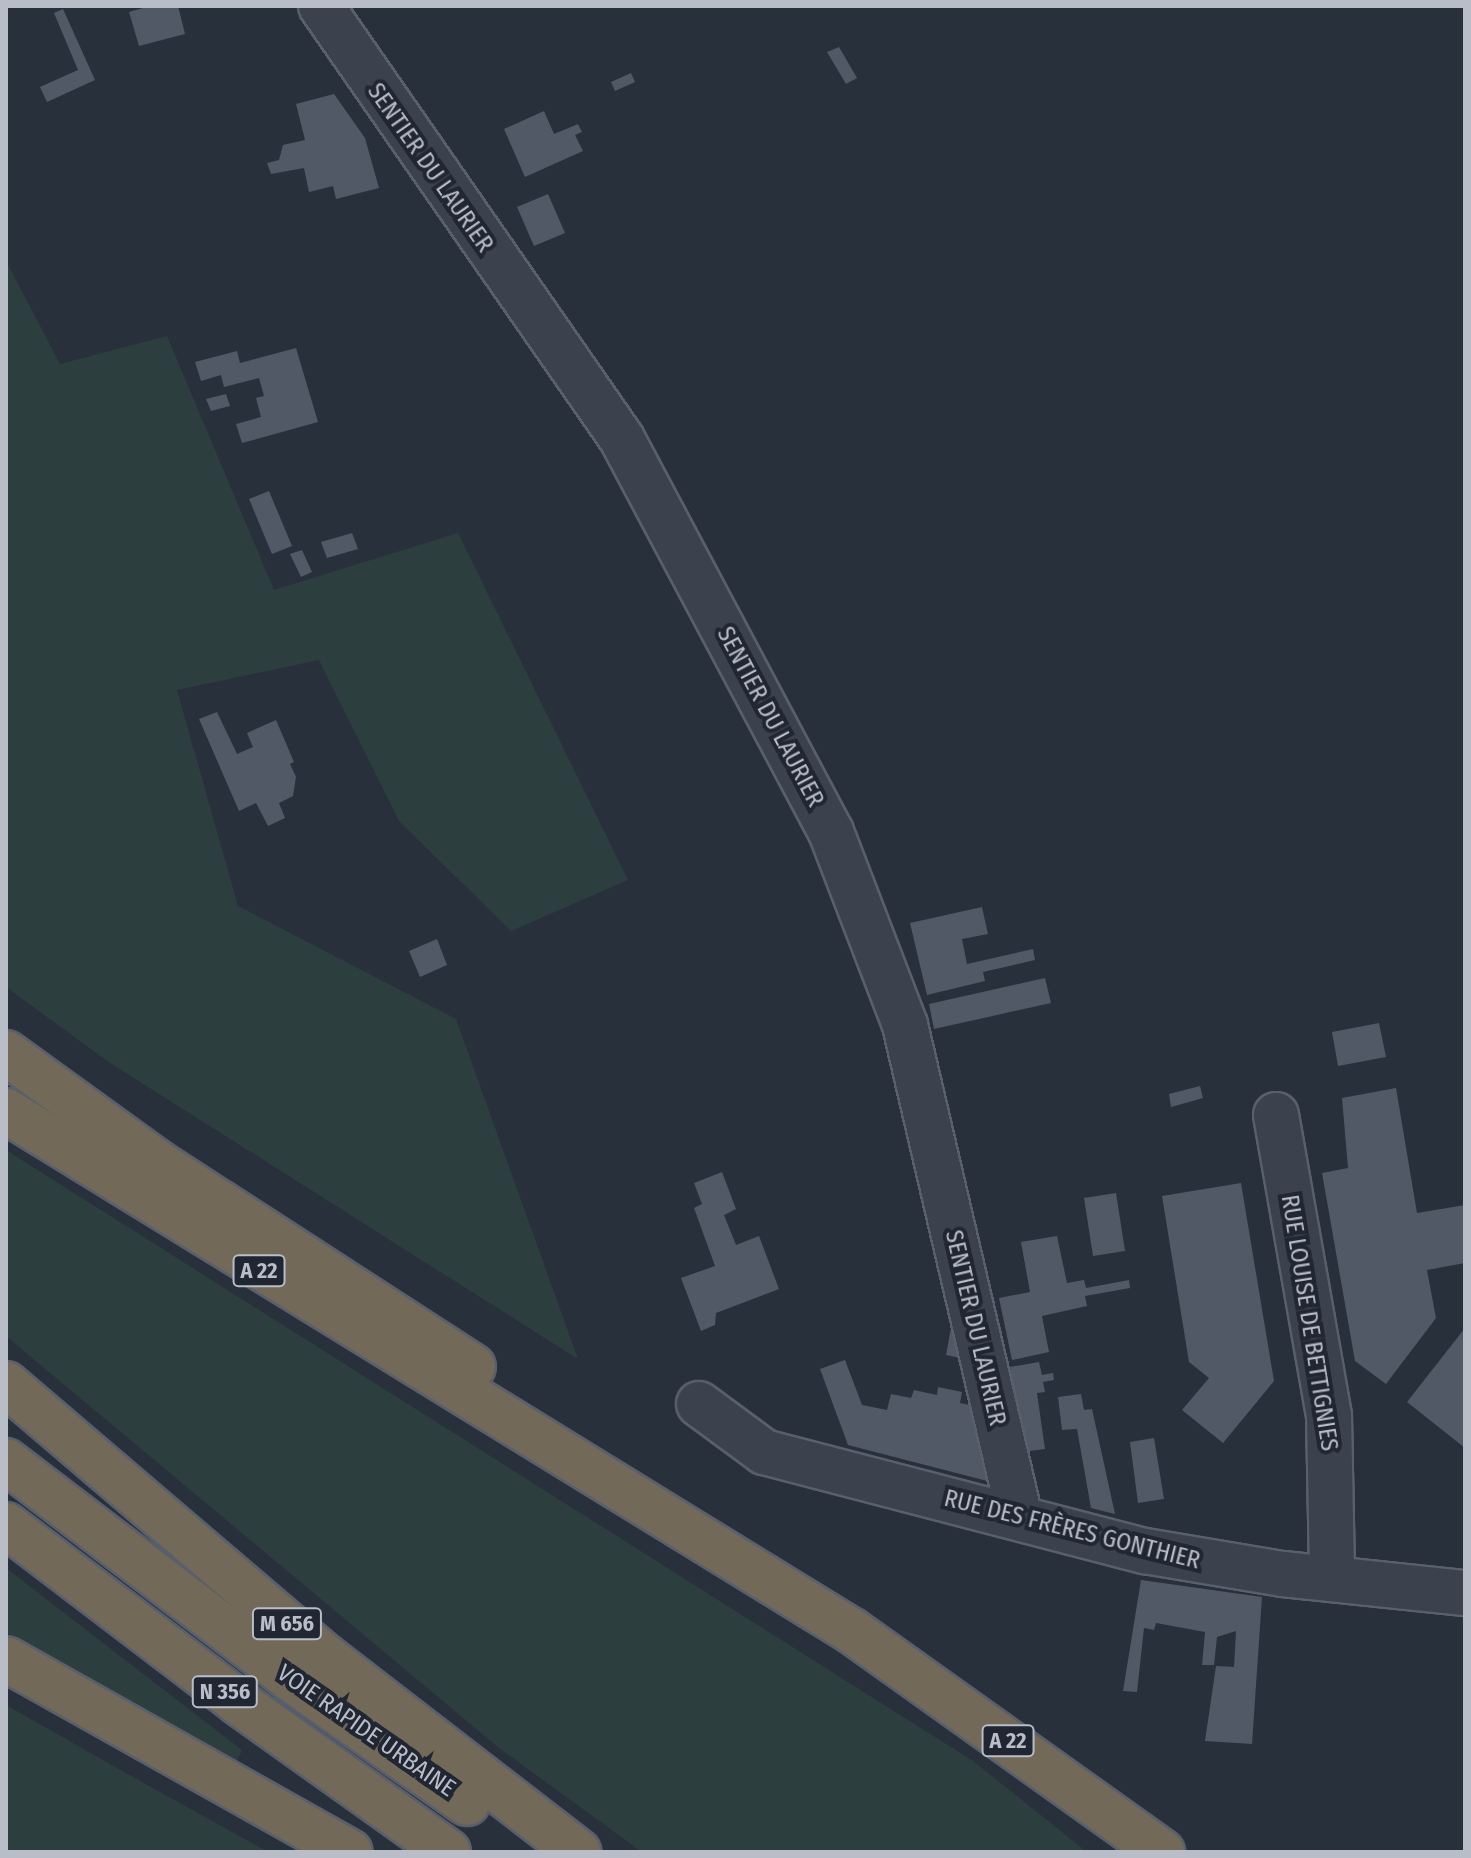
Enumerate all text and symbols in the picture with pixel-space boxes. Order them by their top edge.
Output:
street label: SENTIER DU LAURIER [361,78,499,258]
street label: SENTIER DU LAURIER [710,622,830,812]
street label: RUE LOUISE DE BETTIGNIES [1275,1193,1343,1453]
street label: SENTIER DU LAURIER [939,1228,1011,1428]
road number: A 22 [231,1253,287,1289]
street label: RUE DES FRÈRES GONTHIER [941,1484,1203,1576]
road number: M 656 [251,1606,323,1642]
street label: VOIE RAPIDE URBAINE [271,1659,461,1803]
road number: N 356 [191,1674,259,1710]
road number: A 22 [980,1723,1036,1759]

